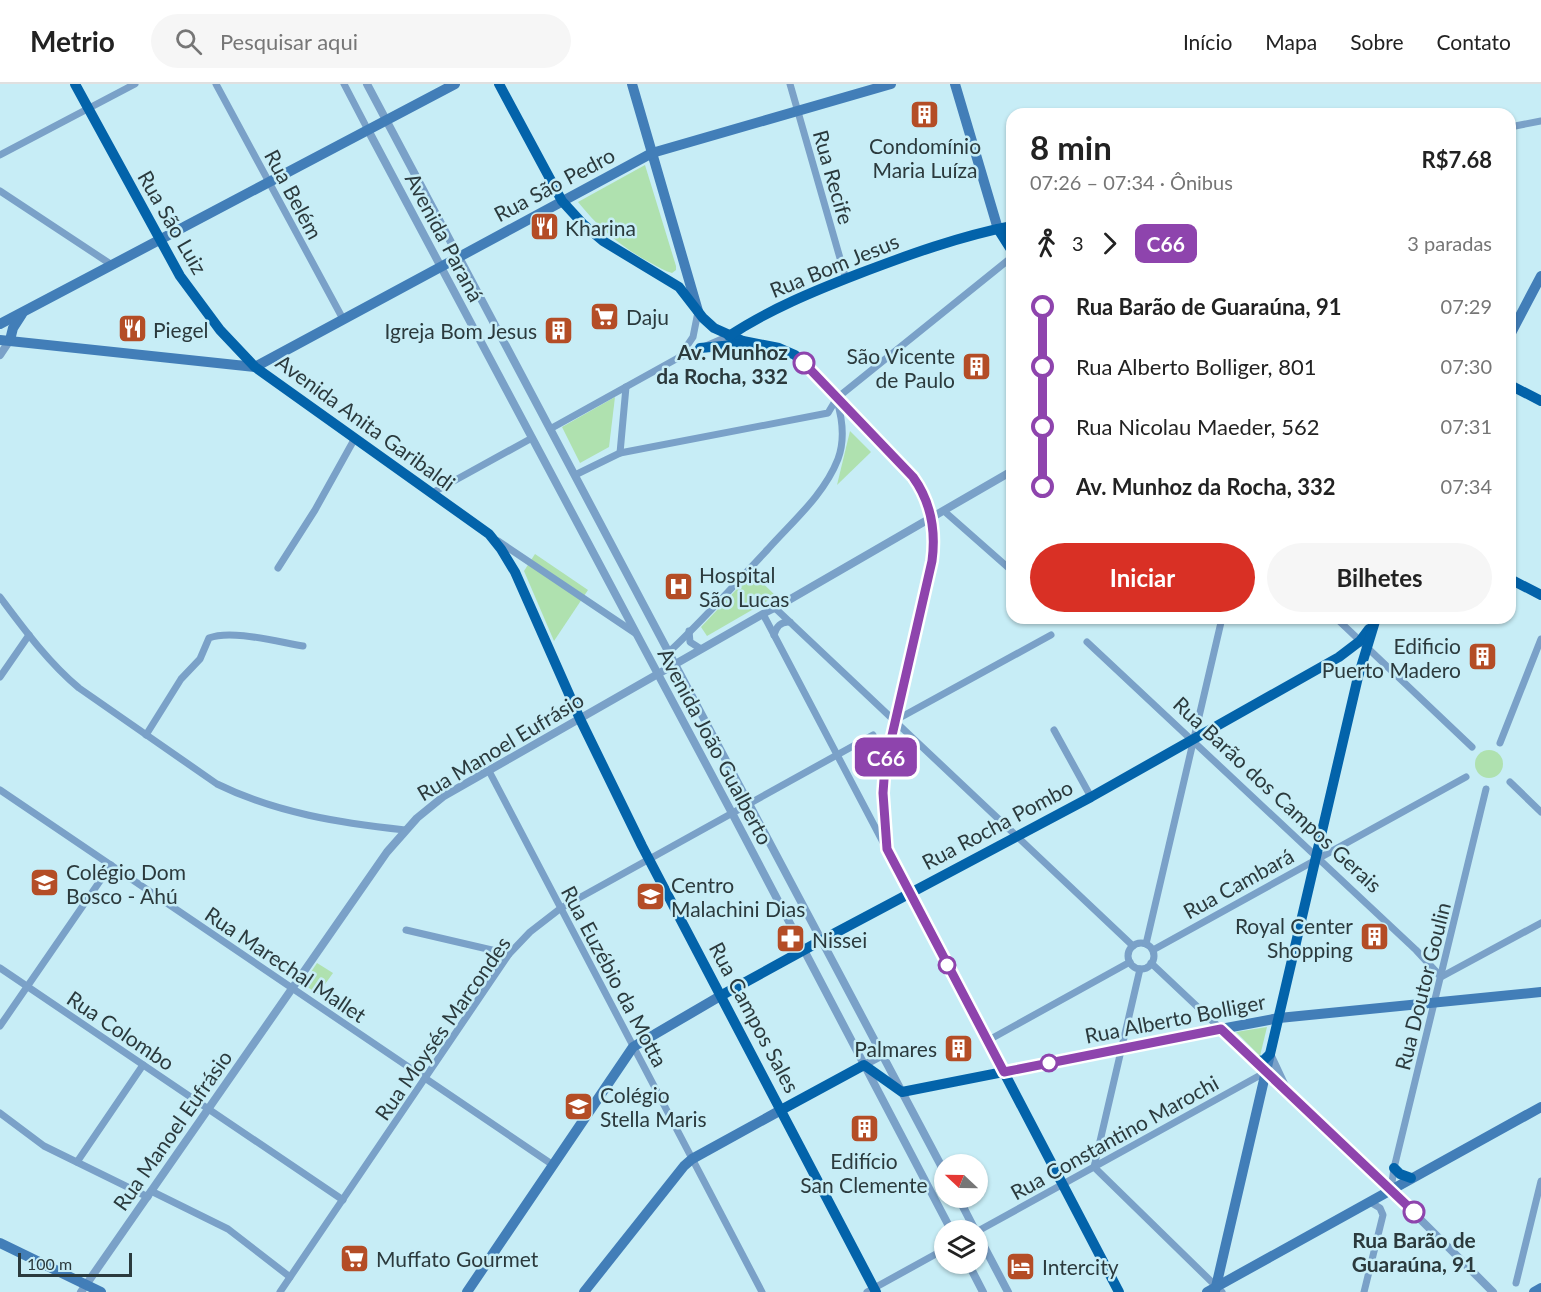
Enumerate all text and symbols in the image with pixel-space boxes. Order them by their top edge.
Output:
search box [151,14,571,68]
text: Metrio [30,24,115,58]
icon: search [172,25,205,58]
text: Pesquisar aqui [220,28,358,55]
text: Início [1183,29,1232,54]
text: Mapa [1265,29,1317,54]
text: Sobre [1350,29,1403,54]
text: Contato [1436,29,1511,54]
building icon: Condomínio Maria Luíza [909,98,941,130]
street label: Rua Recife [809,127,859,227]
text: 8 min [1030,127,1112,167]
place label: Condomínio Maria Luíza [869,133,981,182]
street label: Rua São Pedro [489,142,619,226]
street label: Rua Belém [260,145,328,243]
text: R$7.68 [1422,146,1492,173]
street label: Rua São Luiz [133,166,213,278]
street label: Avenida Paraná [401,168,489,306]
text: 07:26 – 07:34 · Ônibus [1030,170,1233,194]
restaurant icon: Kharina [528,211,560,243]
place label: Kharina [565,215,636,240]
icon: walk [1030,227,1063,260]
icon: forward [1093,227,1126,260]
street label: Rua Bom Jesus [766,228,902,302]
text: 3 [1072,231,1084,255]
text: C66 [1147,231,1185,256]
text: 3 paradas [1407,231,1492,255]
text: Rua Barão de Guaraúna, 91 [1076,293,1341,320]
text: 07:29 [1441,294,1492,318]
supermarket icon: Daju [589,300,621,332]
place label: Daju [626,304,669,329]
restaurant icon: Piegel [116,313,148,345]
building icon: Igreja Bom Jesus [542,314,574,346]
place label: Piegel [153,317,208,342]
place label: Igreja Bom Jesus [385,318,537,343]
place label: Av. Munhoz da Rocha, 332 [656,339,788,388]
place label: São Vicente de Paulo [846,343,955,392]
street label: Avenida Anita Garibaldi [272,349,460,495]
building icon: São Vicente de Paulo [960,351,992,383]
marker: Av. Munhoz da Rocha, 332 [793,352,815,374]
text: Rua Alberto Bolliger, 801 [1076,353,1316,380]
text: 07:30 [1441,354,1492,378]
text: Rua Nicolau Maeder, 562 [1076,413,1319,440]
text: 07:31 [1441,414,1492,438]
text: Av. Munhoz da Rocha, 332 [1076,473,1336,500]
text: 07:34 [1441,474,1492,498]
button: Iniciar [1030,543,1255,612]
button: Bilhetes [1267,543,1492,612]
place label: Hospital São Lucas [699,562,789,611]
hospital icon: Hospital São Lucas [662,570,694,602]
place label: Edificio Puerto Madero [1322,633,1461,682]
building icon: Edificio Puerto Madero [1466,641,1498,673]
street label: Avenida João Gualberto [654,643,778,849]
street label: Rua Manoel Eufrásio [412,686,588,806]
street label: Rua Barão dos Campos Gerais [1169,691,1387,897]
line badge: C66 [852,738,920,776]
text: C66 [867,745,905,770]
street label: Rua Rocha Pombo [917,774,1077,874]
street label: Rua Cambará [1179,842,1297,924]
place label: Colégio Dom Bosco - Ahú [66,859,186,908]
school or university icon: Colégio Dom Bosco - Ahú [29,867,61,899]
place label: Centro Malachini Dias [671,872,805,921]
school or university icon: Centro Malachini Dias [634,880,666,912]
street label: Rua Euzébio da Motta [557,881,673,1071]
street label: Rua Doutor Goulin [1389,899,1455,1073]
street label: Rua Marechal Mallet [201,901,372,1027]
place label: Royal Center Shopping [1235,913,1353,962]
building icon: Royal Center Shopping [1358,921,1390,953]
pharmacy icon: Nissei [775,923,807,955]
place label: Nissei [812,927,867,952]
street label: Rua Moysés Marcondes [369,931,515,1125]
street label: Rua Campos Sales [705,937,805,1097]
unlabelled marker [938,956,956,974]
street label: Rua Colombo [63,985,179,1075]
street label: Rua Alberto Bolliger [1082,988,1268,1048]
building icon: Palmares [942,1032,974,1064]
place label: Palmares [854,1036,937,1061]
street label: Rua Manoel Eufrásio [107,1045,237,1215]
unlabelled marker [1040,1054,1058,1072]
street label: Rua Constantino Marochi [1006,1069,1222,1205]
place label: Colégio Stella Maris [600,1082,707,1131]
school or university icon: Colégio Stella Maris [563,1090,595,1122]
building icon: Edifício San Clemente [848,1113,880,1145]
place label: Edifício San Clemente [800,1148,928,1197]
north arrow [934,1154,988,1208]
map controls [934,1154,988,1274]
marker: Rua Barão de Guaraúna, 91 [1403,1201,1425,1223]
button: layers [934,1220,988,1274]
place label: Rua Barão de Guaraúna, 91 [1352,1227,1476,1276]
supermarket icon: Muffato Gourmet [339,1242,371,1274]
place label: Muffato Gourmet [376,1246,539,1271]
scale bar [18,1250,132,1278]
hotel icon: Intercity [1005,1250,1037,1282]
text: 100 m [27,1254,72,1273]
place label: Intercity [1042,1254,1119,1279]

